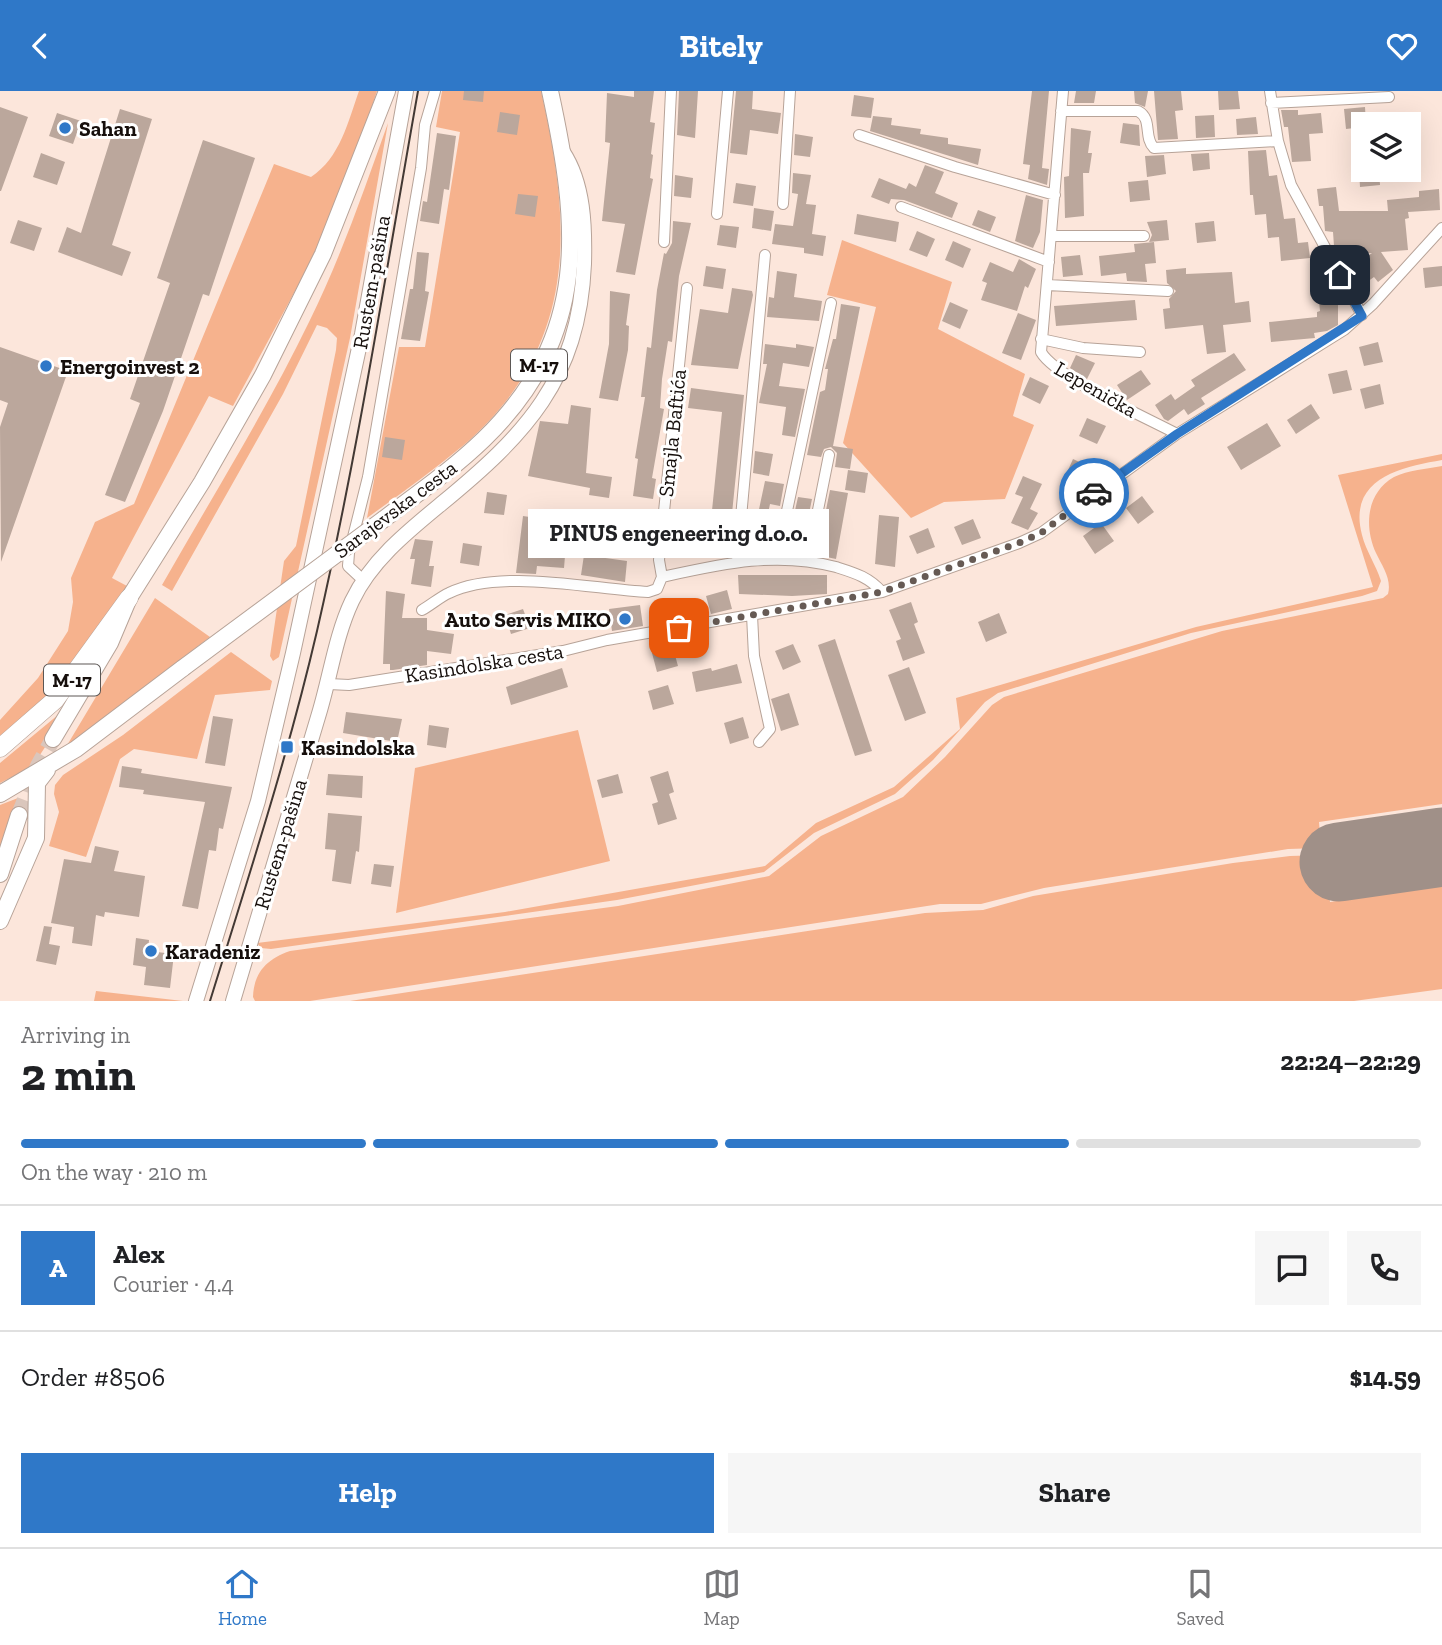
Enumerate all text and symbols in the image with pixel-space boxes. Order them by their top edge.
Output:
icon: back [21,27,59,65]
text: Bitely [679,27,763,65]
icon: heart [1383,27,1421,65]
map controls [1351,112,1421,182]
button: layers [1351,112,1421,182]
place label: Sahan [79,116,137,141]
marker: Sahan [57,120,73,136]
street label: Rustem-pašina [347,213,395,351]
pin [1310,245,1370,305]
icon: home [1321,256,1359,294]
road number: M-17 [511,349,567,381]
place label: Energoinvest 2 [60,354,200,379]
street label: Lepenička [1050,355,1142,423]
marker: Energoinvest 2 [38,358,54,374]
street label: Smajla Baftića [653,368,692,498]
street label: Sarajevska cesta [329,455,462,564]
courier [1059,458,1129,528]
icon: car [1075,474,1113,512]
callout: PINUS engeneering d.o.o. [528,509,830,558]
text: PINUS engeneering d.o.o. [549,519,808,547]
pin [649,598,709,658]
place label: Auto Servis MIKO [445,607,611,632]
icon: bag [660,609,698,647]
marker: Auto Servis MIKO [617,611,633,627]
street label: Kasindolska cesta [403,638,565,688]
road number: M-17 [44,665,100,695]
place label: Kasindolska [301,735,415,760]
marker: Kasindolska [279,739,295,755]
street label: Rustem-pašina [248,776,312,912]
place label: Karadeniz [165,939,261,964]
marker: Karadeniz [143,943,159,959]
text: Arriving in [21,1021,130,1049]
text: 22:24–22:29 [1280,1045,1421,1077]
text: 2 min [21,1047,136,1102]
text: On the way · 210 m [21,1158,207,1186]
button: chat [1255,1231,1329,1305]
button: phone [1347,1231,1421,1305]
text: Alex [113,1238,165,1270]
text: A [49,1252,67,1284]
text: Courier · 4.4 [113,1270,234,1298]
text: Order #8506 [21,1361,165,1393]
text: $14.59 [1349,1361,1421,1393]
button: Help [21,1453,714,1533]
button: Share [728,1453,1421,1533]
tab: Home [218,1565,267,1630]
tab: Map [703,1565,741,1630]
tab: Saved [1176,1565,1224,1630]

